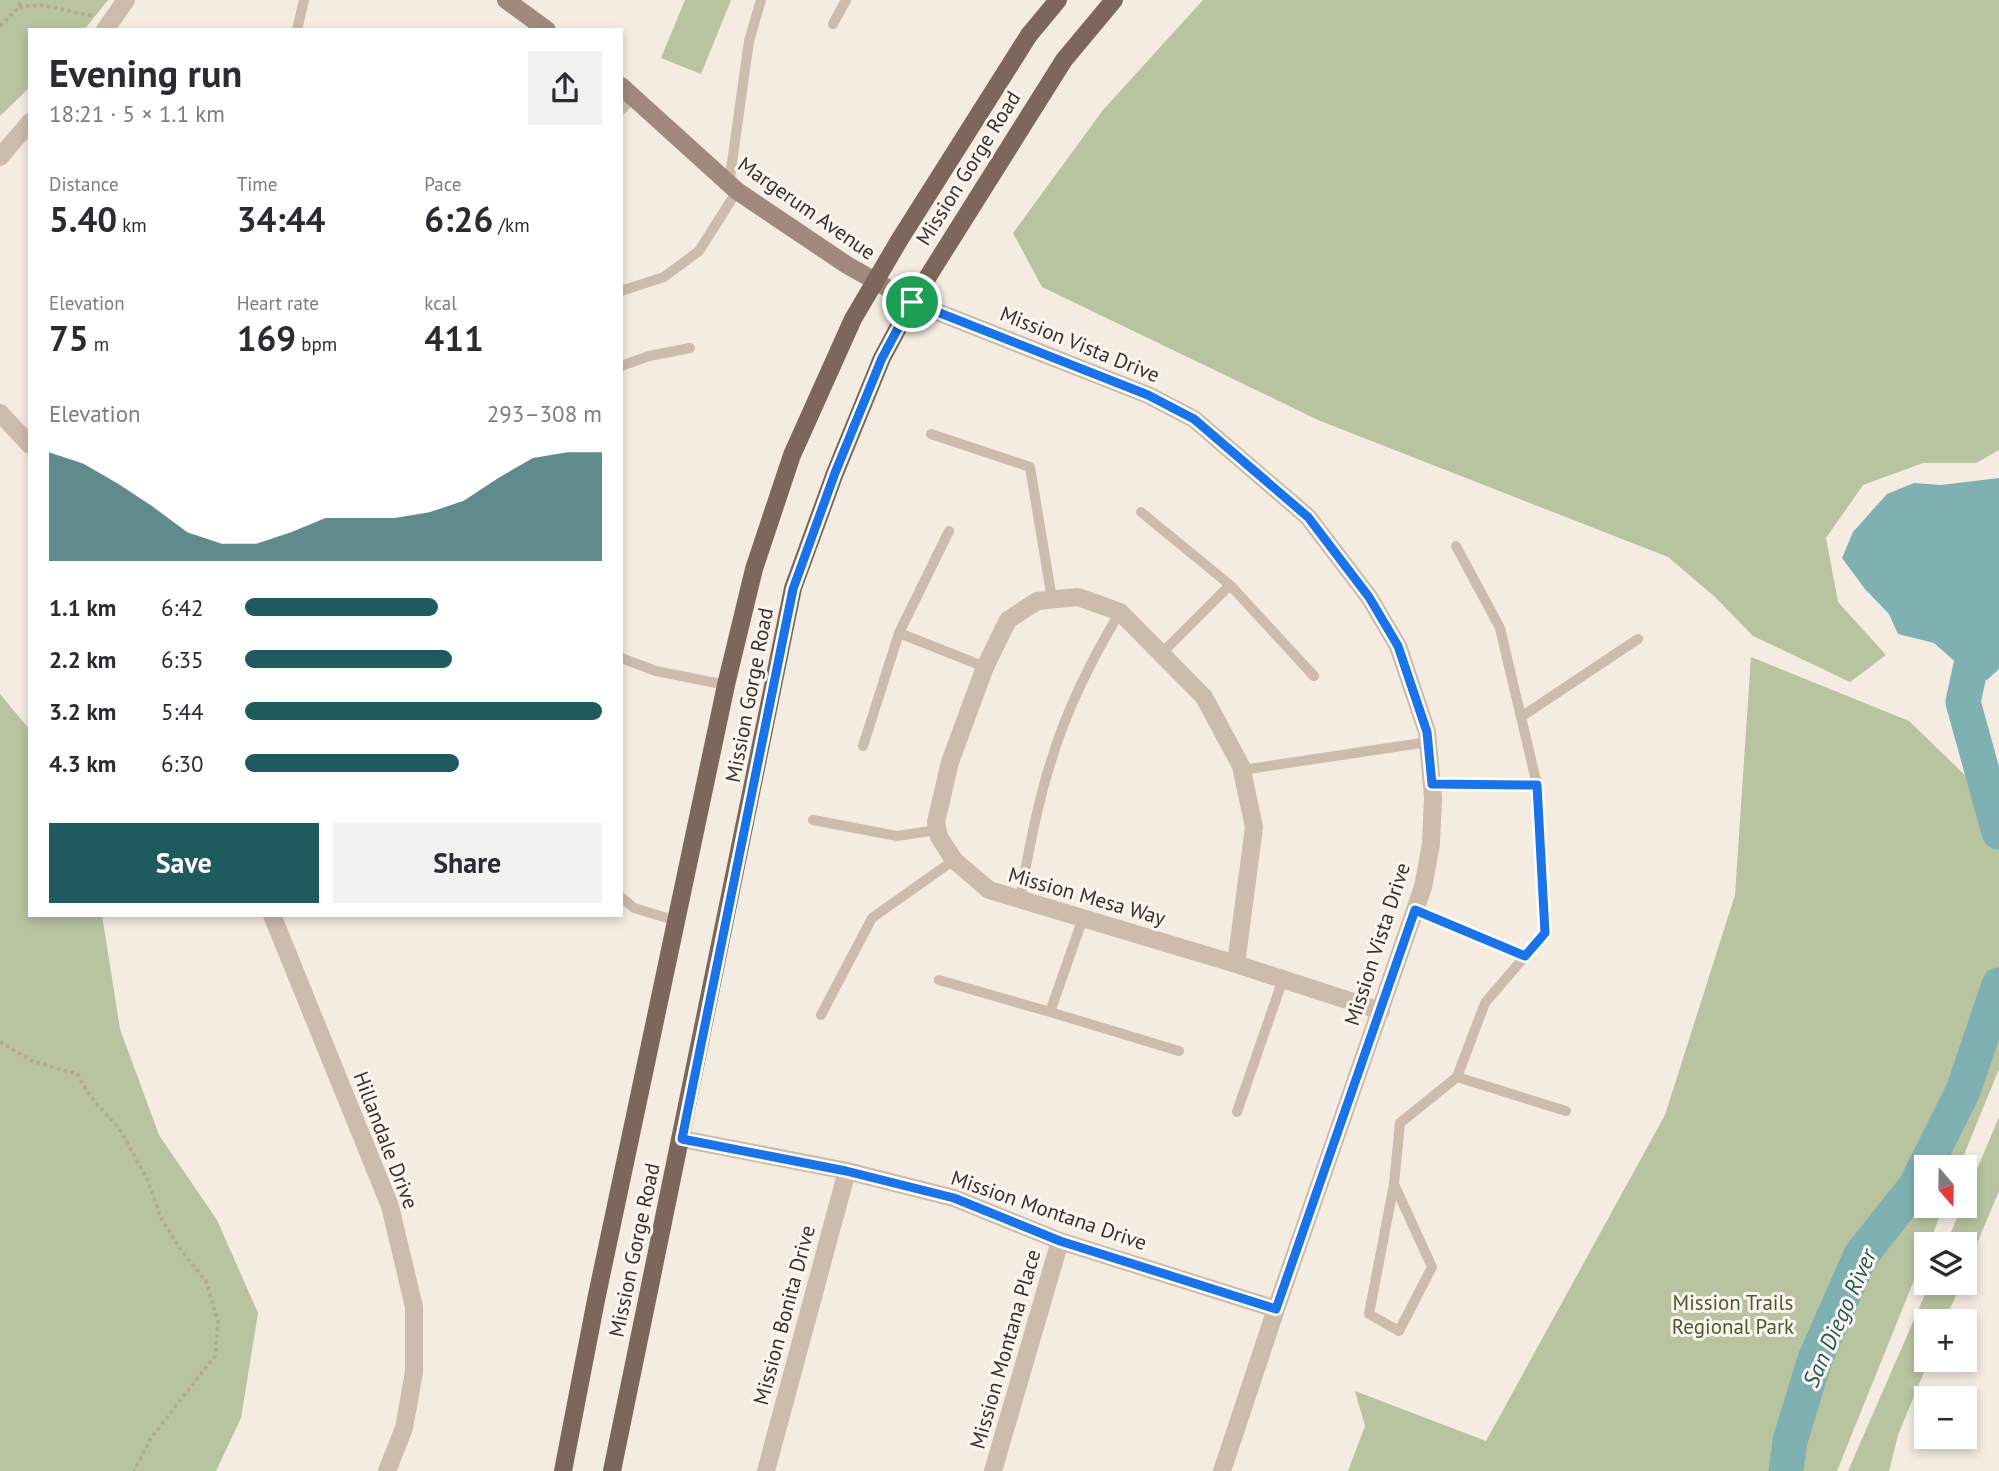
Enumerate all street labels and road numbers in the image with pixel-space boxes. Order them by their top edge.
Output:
street label: Mission Gorge Road [910,86,1026,250]
street label: Margerum Avenue [733,150,881,266]
street label: Mission Vista Drive [996,300,1164,388]
street label: Mission Gorge Road [719,605,779,785]
street label: Mission Vista Drive [1338,859,1416,1029]
street label: Mission Mesa Way [1005,861,1169,931]
street label: Hillandale Drive [347,1067,425,1213]
street label: Mission Gorge Road [602,1161,666,1339]
street label: Mission Montana Drive [948,1164,1150,1256]
street label: Mission Bonita Drive [747,1222,821,1408]
street label: Mission Montana Place [964,1246,1046,1452]

